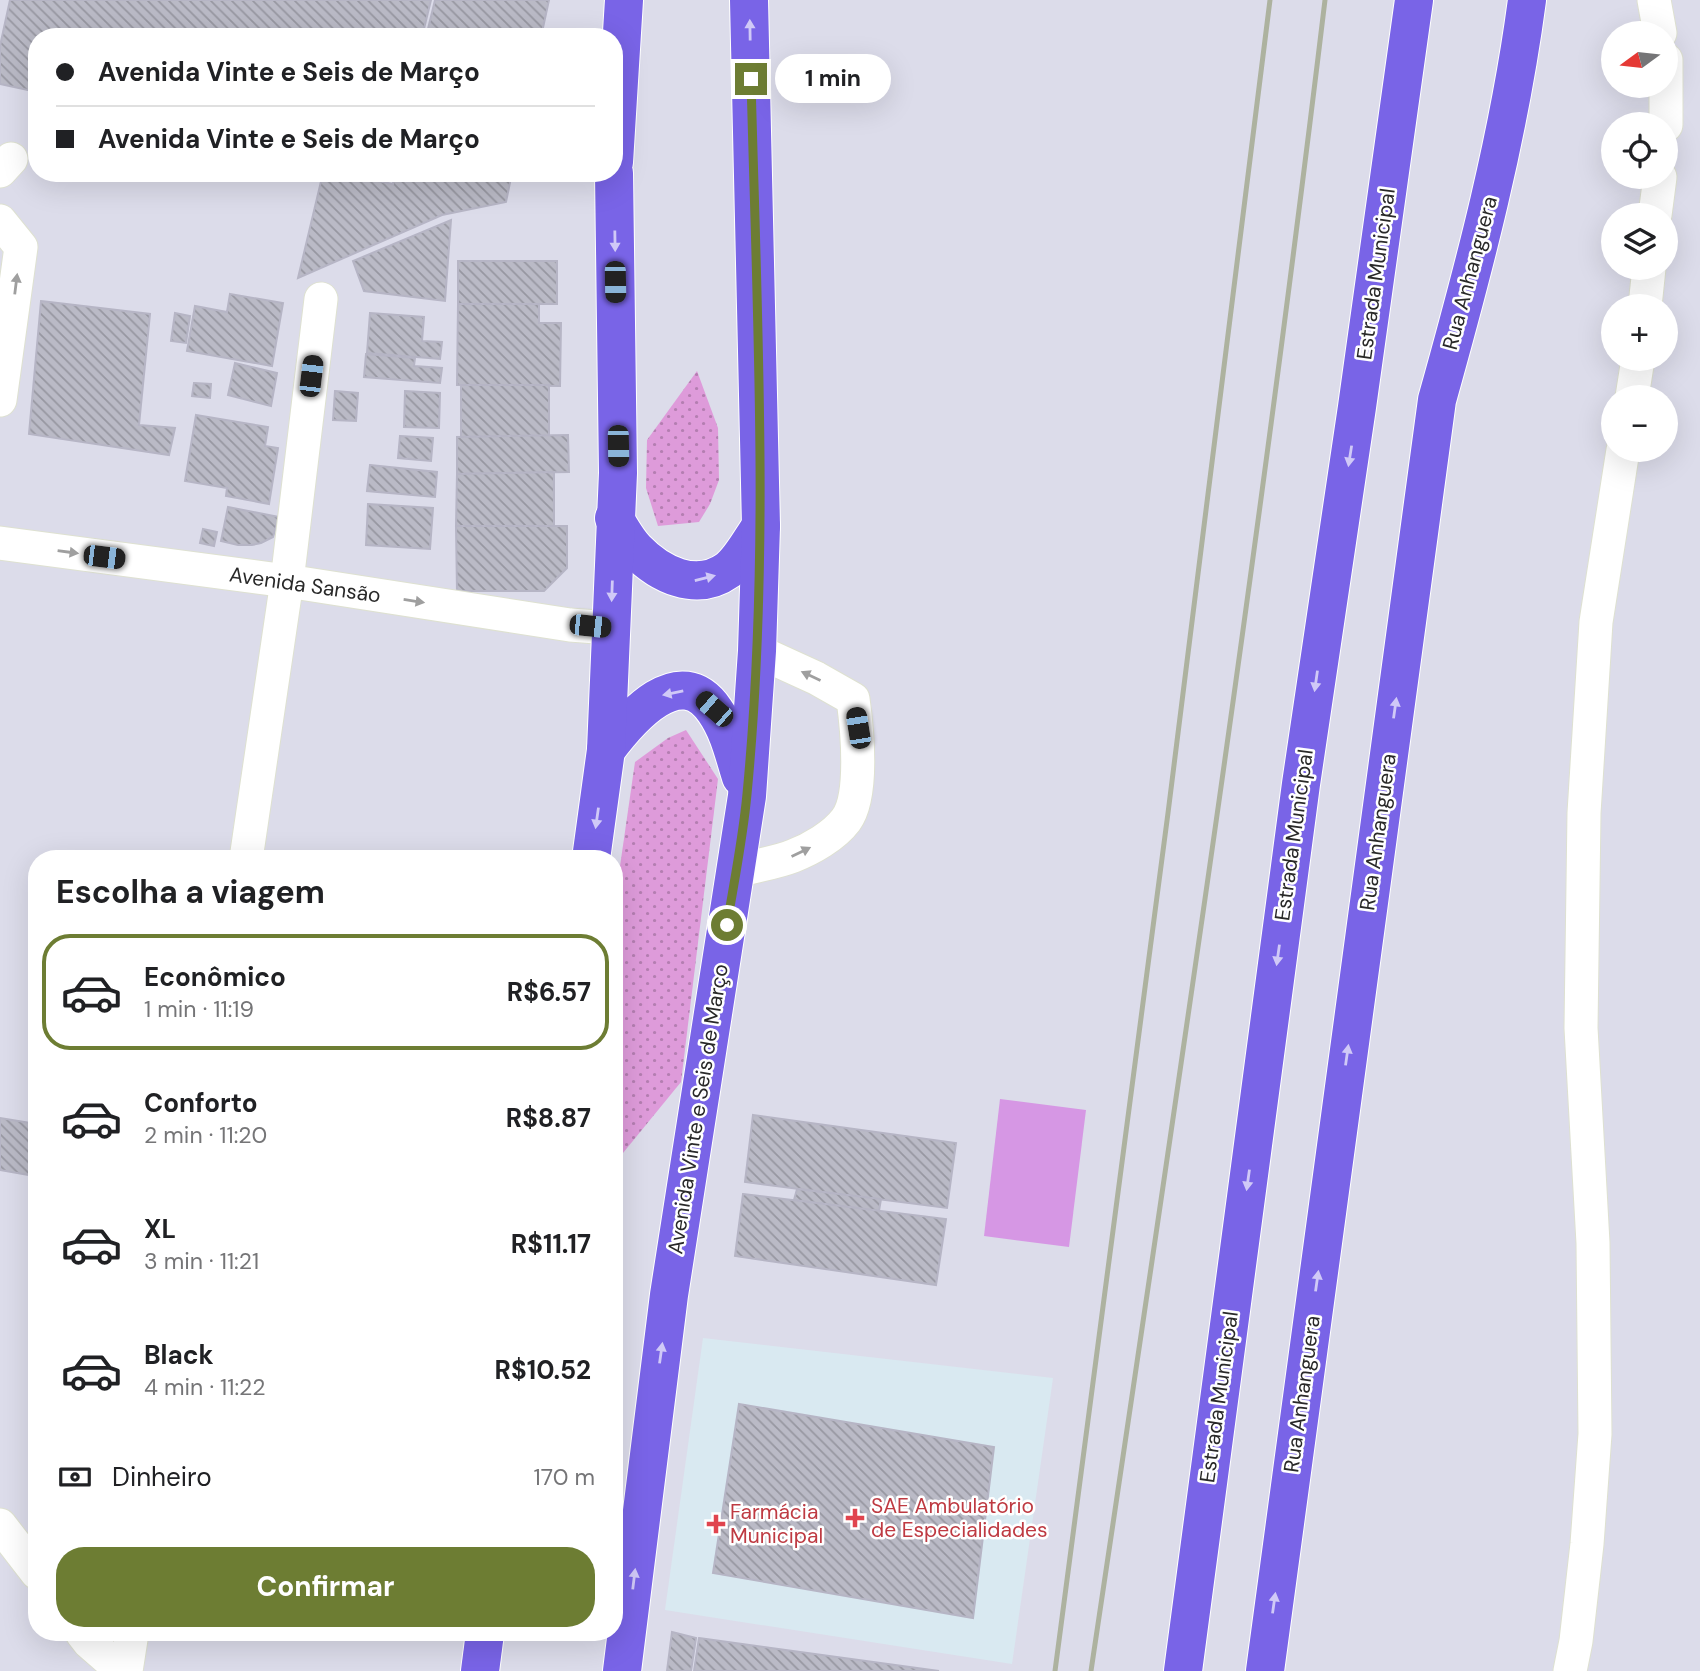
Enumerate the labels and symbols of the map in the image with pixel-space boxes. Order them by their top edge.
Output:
one-way arrow [744,19,755,41]
north arrow [1601,21,1678,98]
callout: 1 min [776,55,891,104]
route end [735,63,767,95]
street label: Estrada Municipal [1350,187,1402,361]
street label: Rua Anhanguera [1436,193,1504,353]
one-way arrow [609,231,621,253]
car [605,261,626,303]
one-way arrow [11,273,22,295]
car [299,354,324,398]
car [608,425,629,467]
one-way arrow [1344,445,1355,467]
car [82,544,127,570]
one-way arrow [57,547,79,558]
street label: Avenida Sansão [227,561,383,609]
one-way arrow [694,572,716,583]
one-way arrow [606,581,617,603]
one-way arrow [403,595,425,606]
car [569,613,612,639]
one-way arrow [801,670,821,681]
one-way arrow [1310,670,1321,692]
car [692,687,737,731]
one-way arrow [661,688,683,699]
one-way arrow [1389,697,1400,719]
car [845,706,872,750]
street label: Estrada Municipal [1268,748,1320,922]
street label: Rua Anhanguera [1353,752,1403,912]
one-way arrow [591,807,602,829]
one-way arrow [791,846,811,857]
route start [711,909,743,941]
one-way arrow [1273,944,1284,966]
street label: Avenida Vinte e Seis de Março [661,962,735,1256]
one-way arrow [1342,1044,1353,1066]
one-way arrow [1243,1169,1254,1191]
one-way arrow [1312,1270,1323,1292]
street label: Estrada Municipal [1193,1310,1245,1484]
street label: Rua Anhanguera [1277,1314,1327,1474]
one-way arrow [655,1342,666,1364]
place label: SAE Ambulatório de Especialidades [871,1492,1048,1544]
place label: Farmácia Municipal [730,1498,823,1550]
marker: SAE Ambulatório de Especialidades [845,1508,865,1528]
marker: Farmácia Municipal [708,1516,724,1532]
one-way arrow [628,1568,639,1590]
one-way arrow [1269,1592,1280,1614]

